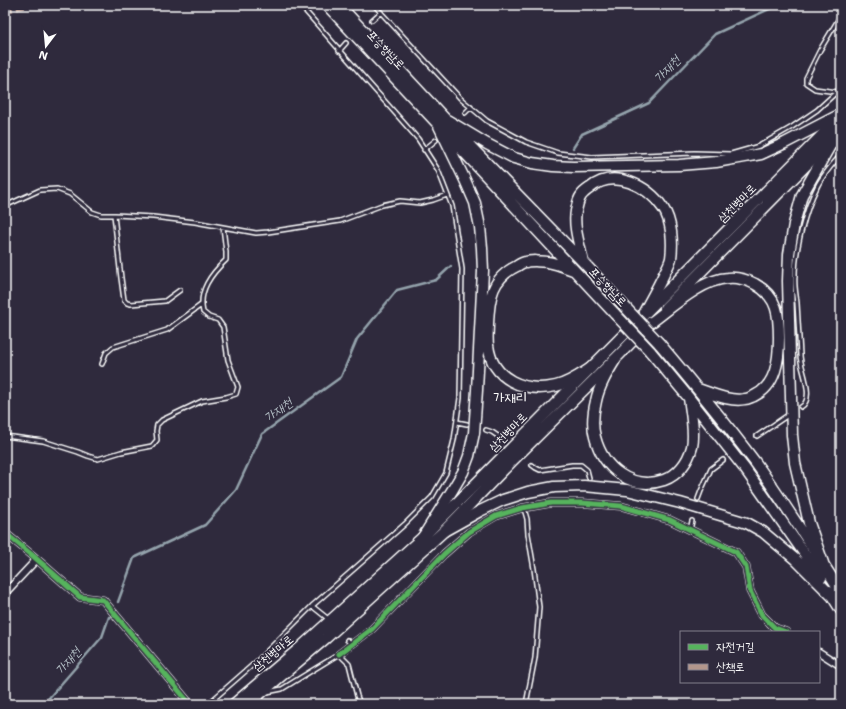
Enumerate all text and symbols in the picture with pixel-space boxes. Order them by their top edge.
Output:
north arrow [26,26,66,66]
street label: 포승향남로 [364,27,408,73]
text: N [37,47,50,64]
water label: 가재천 [650,51,685,86]
street label: 삼천병마로 [714,180,760,226]
street label: 포승향남로 [586,264,630,310]
district label: 가재리 [493,388,527,406]
water label: 가재천 [260,393,297,426]
street label: 삼천병마로 [485,409,531,455]
street label: 삼천병마로 [249,631,297,675]
legend [680,631,820,683]
text: 자전거길 [716,639,755,655]
water label: 가재천 [51,642,86,678]
text: 산책로 [716,659,745,675]

